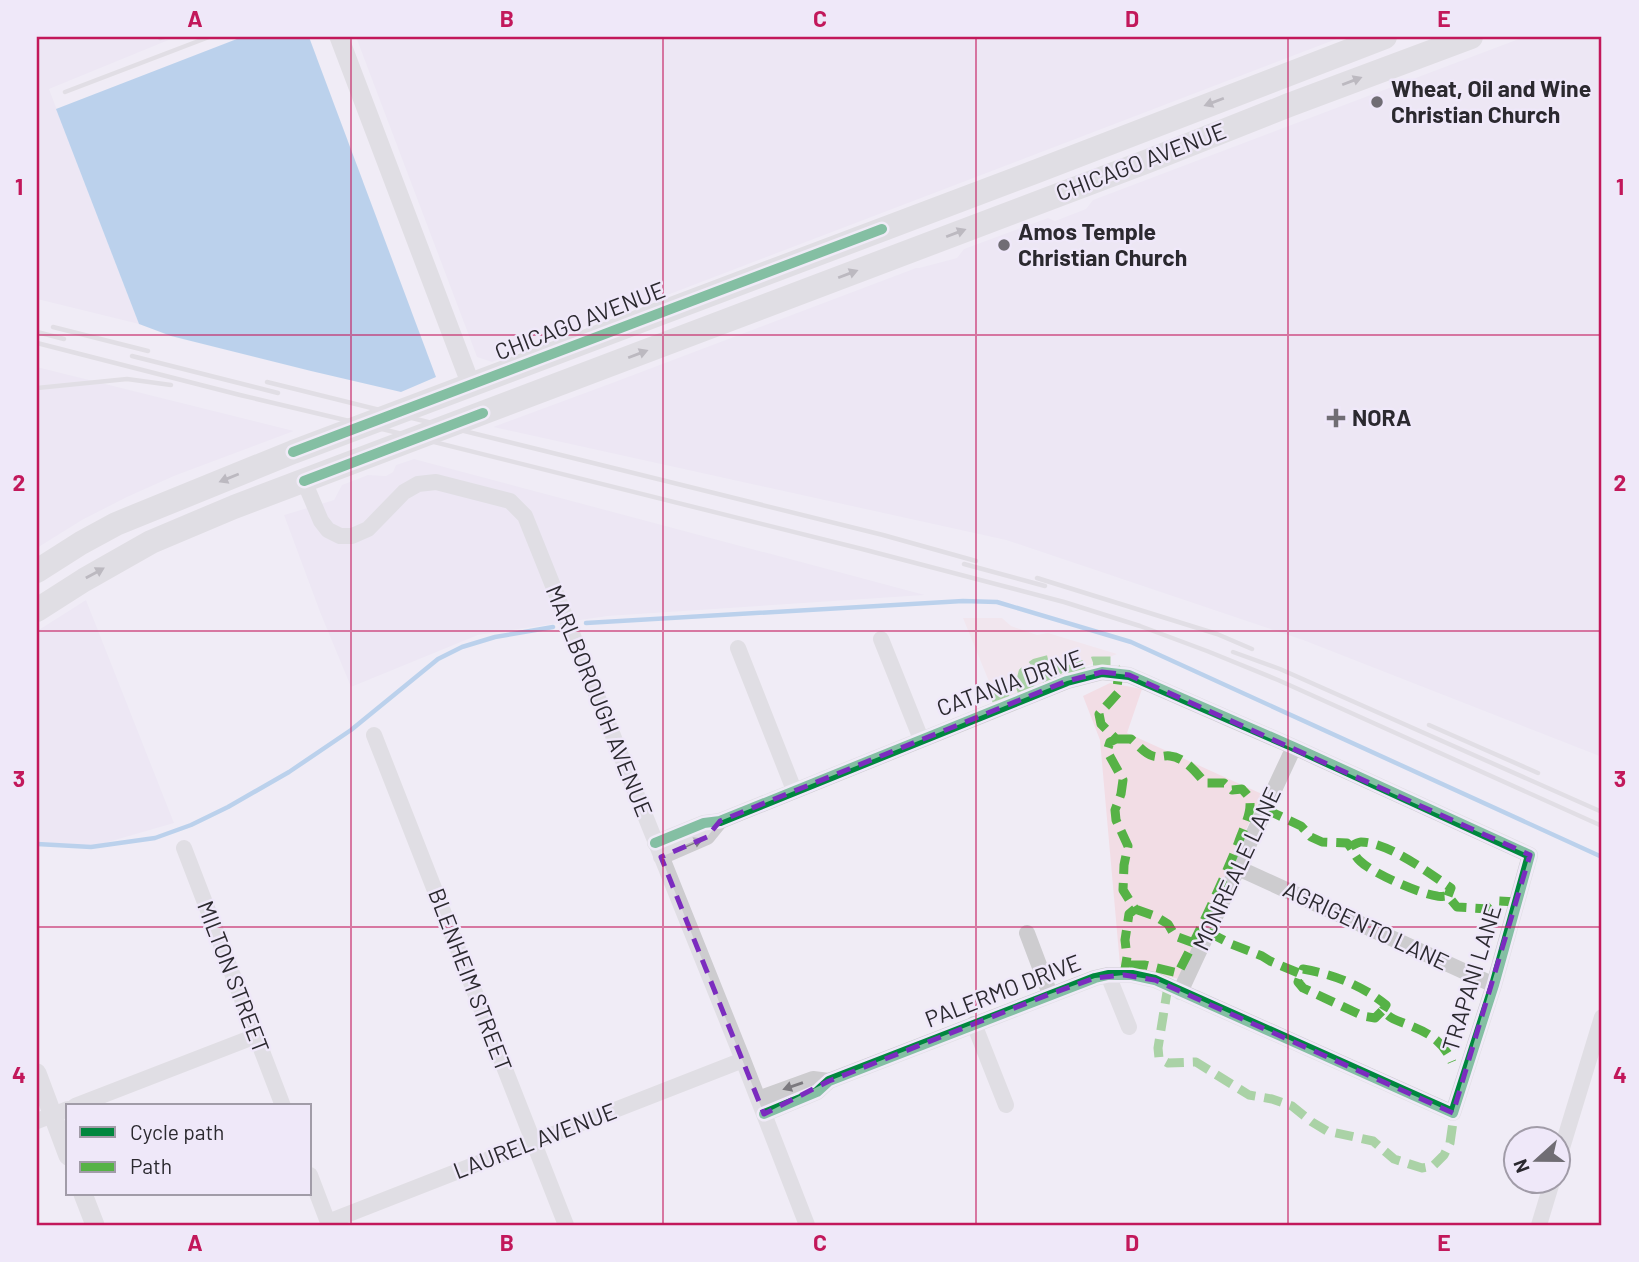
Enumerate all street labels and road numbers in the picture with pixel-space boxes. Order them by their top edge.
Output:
street label: CHICAGO AVENUE [1052,116,1230,206]
street label: CHICAGO AVENUE [491,275,669,365]
street label: MARLBOROUGH AVENUE [541,581,659,821]
street label: CATANIA DRIVE [933,643,1087,721]
street label: MONREALE LANE [1186,782,1286,955]
street label: AGRIGENTO LANE [1279,874,1454,976]
street label: BLENHEIM STREET [423,884,519,1075]
street label: MILTON STREET [192,897,276,1057]
street label: TRAPANI LANE [1435,901,1507,1055]
street label: PALERMO DRIVE [921,947,1085,1033]
street label: LAUREL AVENUE [449,1096,620,1184]

